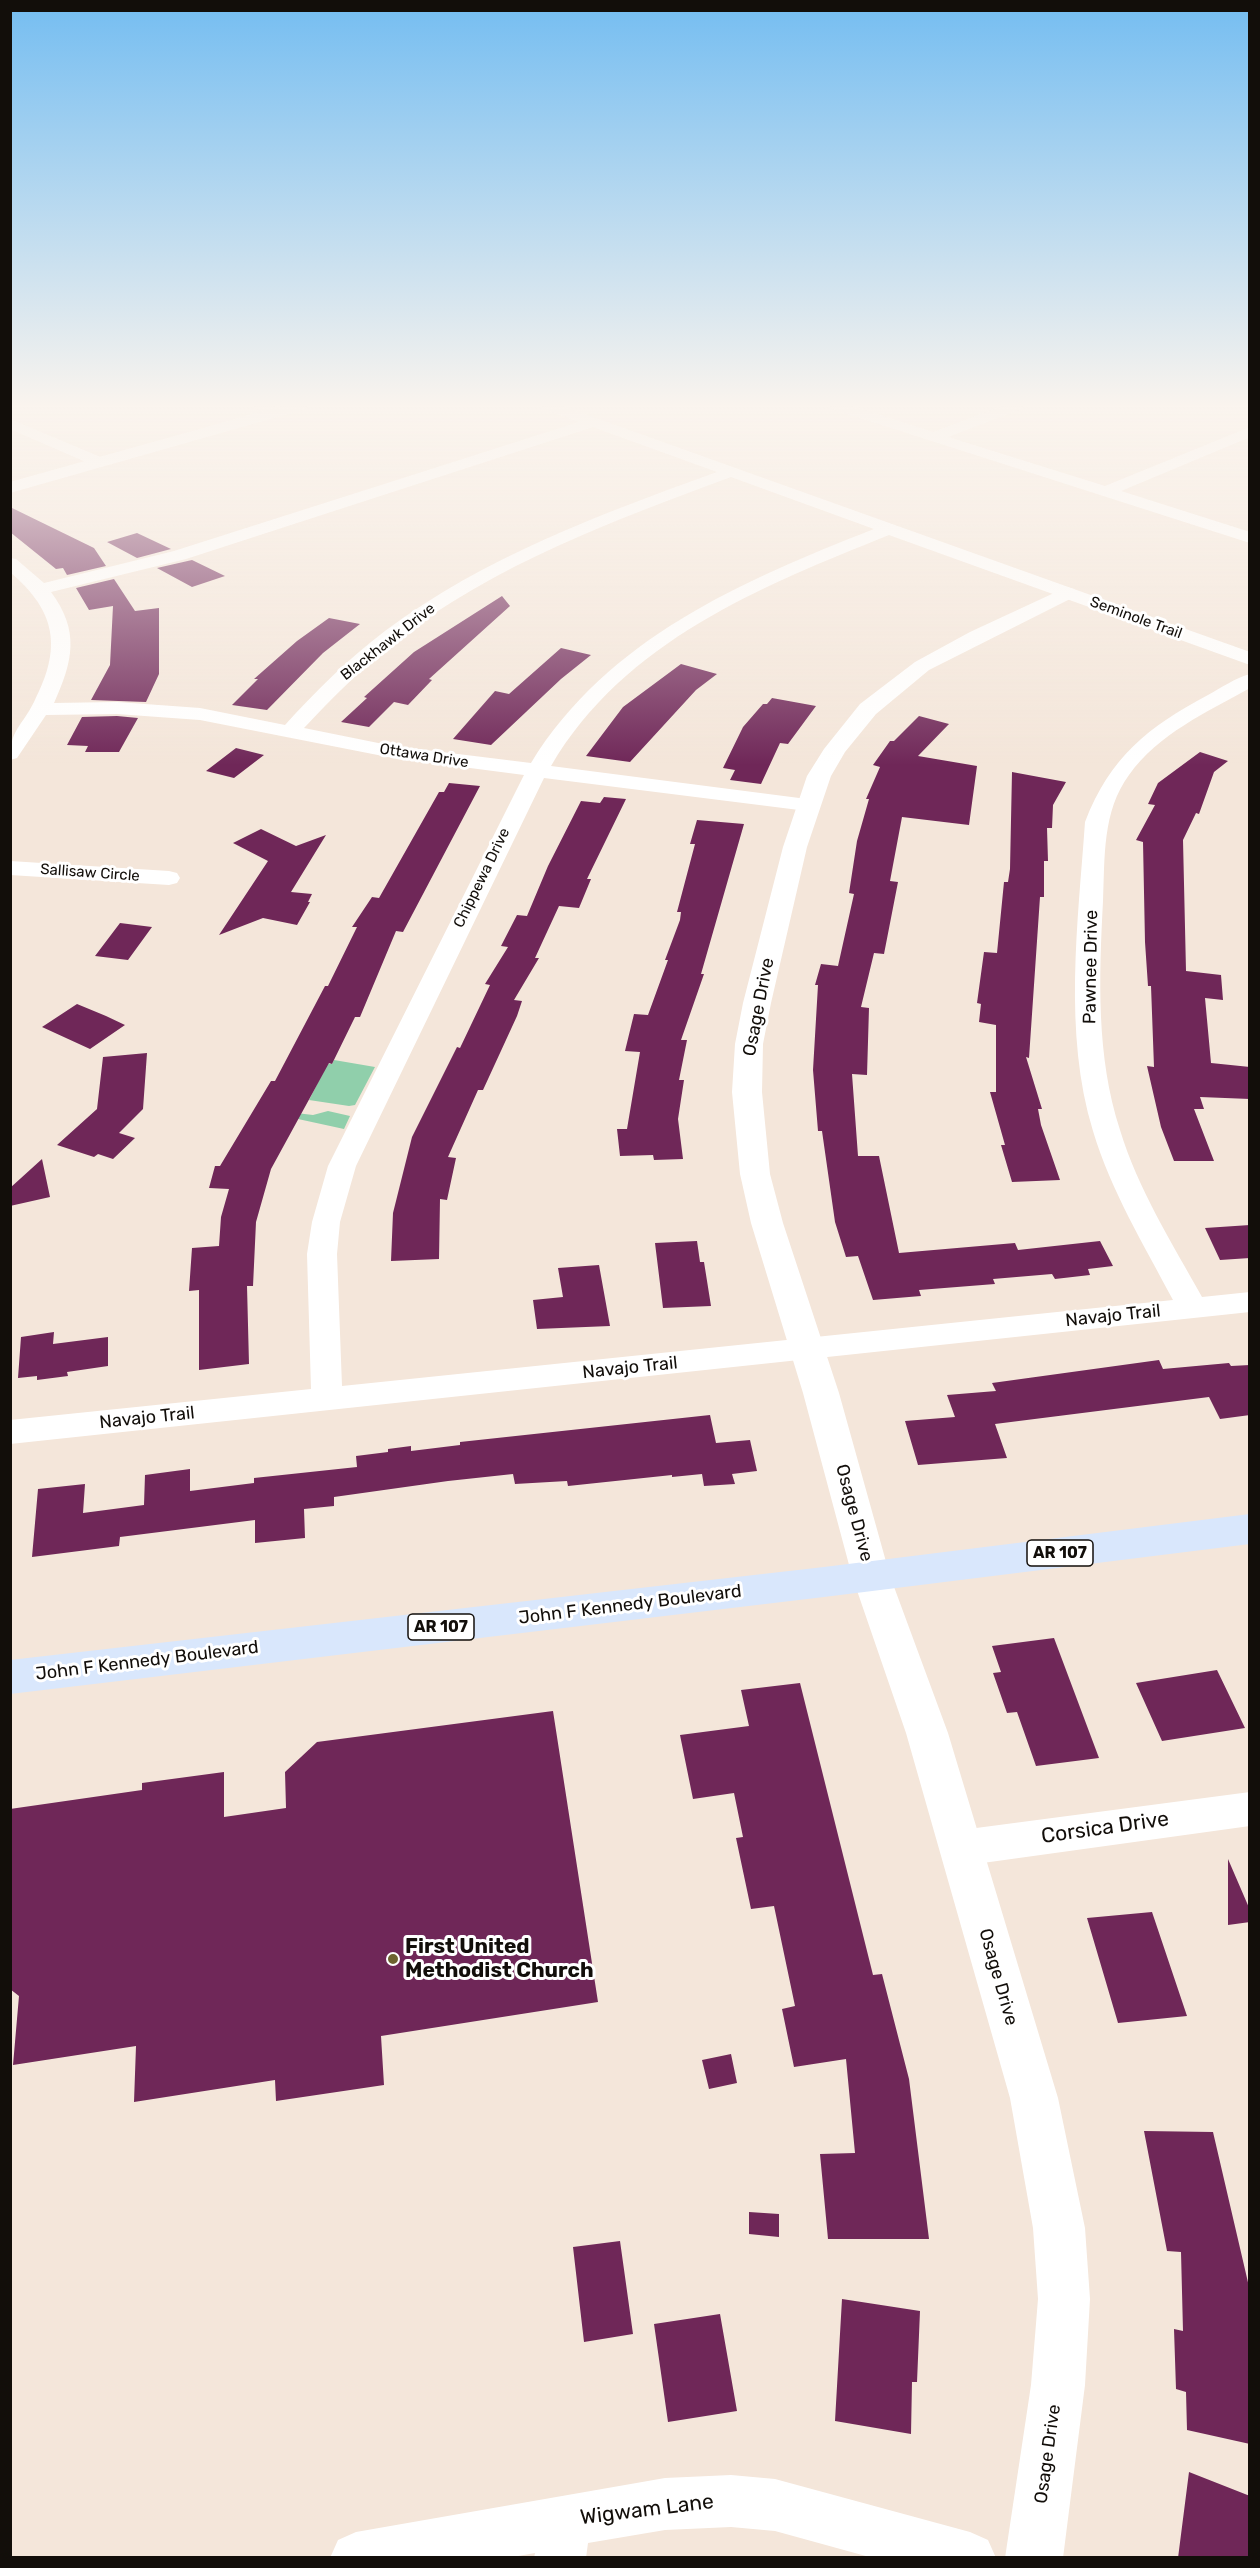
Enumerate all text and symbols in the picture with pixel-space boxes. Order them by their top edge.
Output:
street label: Seminole Trail [1087,593,1185,643]
street label: Blackhawk Drive [337,600,439,684]
street label: Ottawa Drive [378,740,470,772]
street label: Chippewa Drive [450,825,514,931]
street label: Sallisaw Circle [40,861,140,885]
street label: Pawnee Drive [1079,910,1103,1024]
street label: Osage Drive [739,956,779,1058]
street label: Navajo Trail [1064,1300,1162,1332]
street label: Navajo Trail [581,1352,679,1384]
street label: Navajo Trail [98,1402,196,1434]
street label: Osage Drive [831,1462,877,1564]
road number: AR 107 [1027,1540,1093,1566]
street label: John F Kennedy Boulevard [517,1581,743,1629]
road number: AR 107 [408,1614,474,1640]
street label: John F Kennedy Boulevard [34,1637,260,1685]
street label: Corsica Drive [1040,1807,1170,1849]
street label: Osage Drive [974,1926,1022,2028]
place label: First United Methodist Church [405,1934,594,1984]
marker: First United Methodist Church [386,1952,400,1966]
street label: Osage Drive [1030,2403,1066,2505]
street label: Wigwam Lane [579,2489,715,2531]

